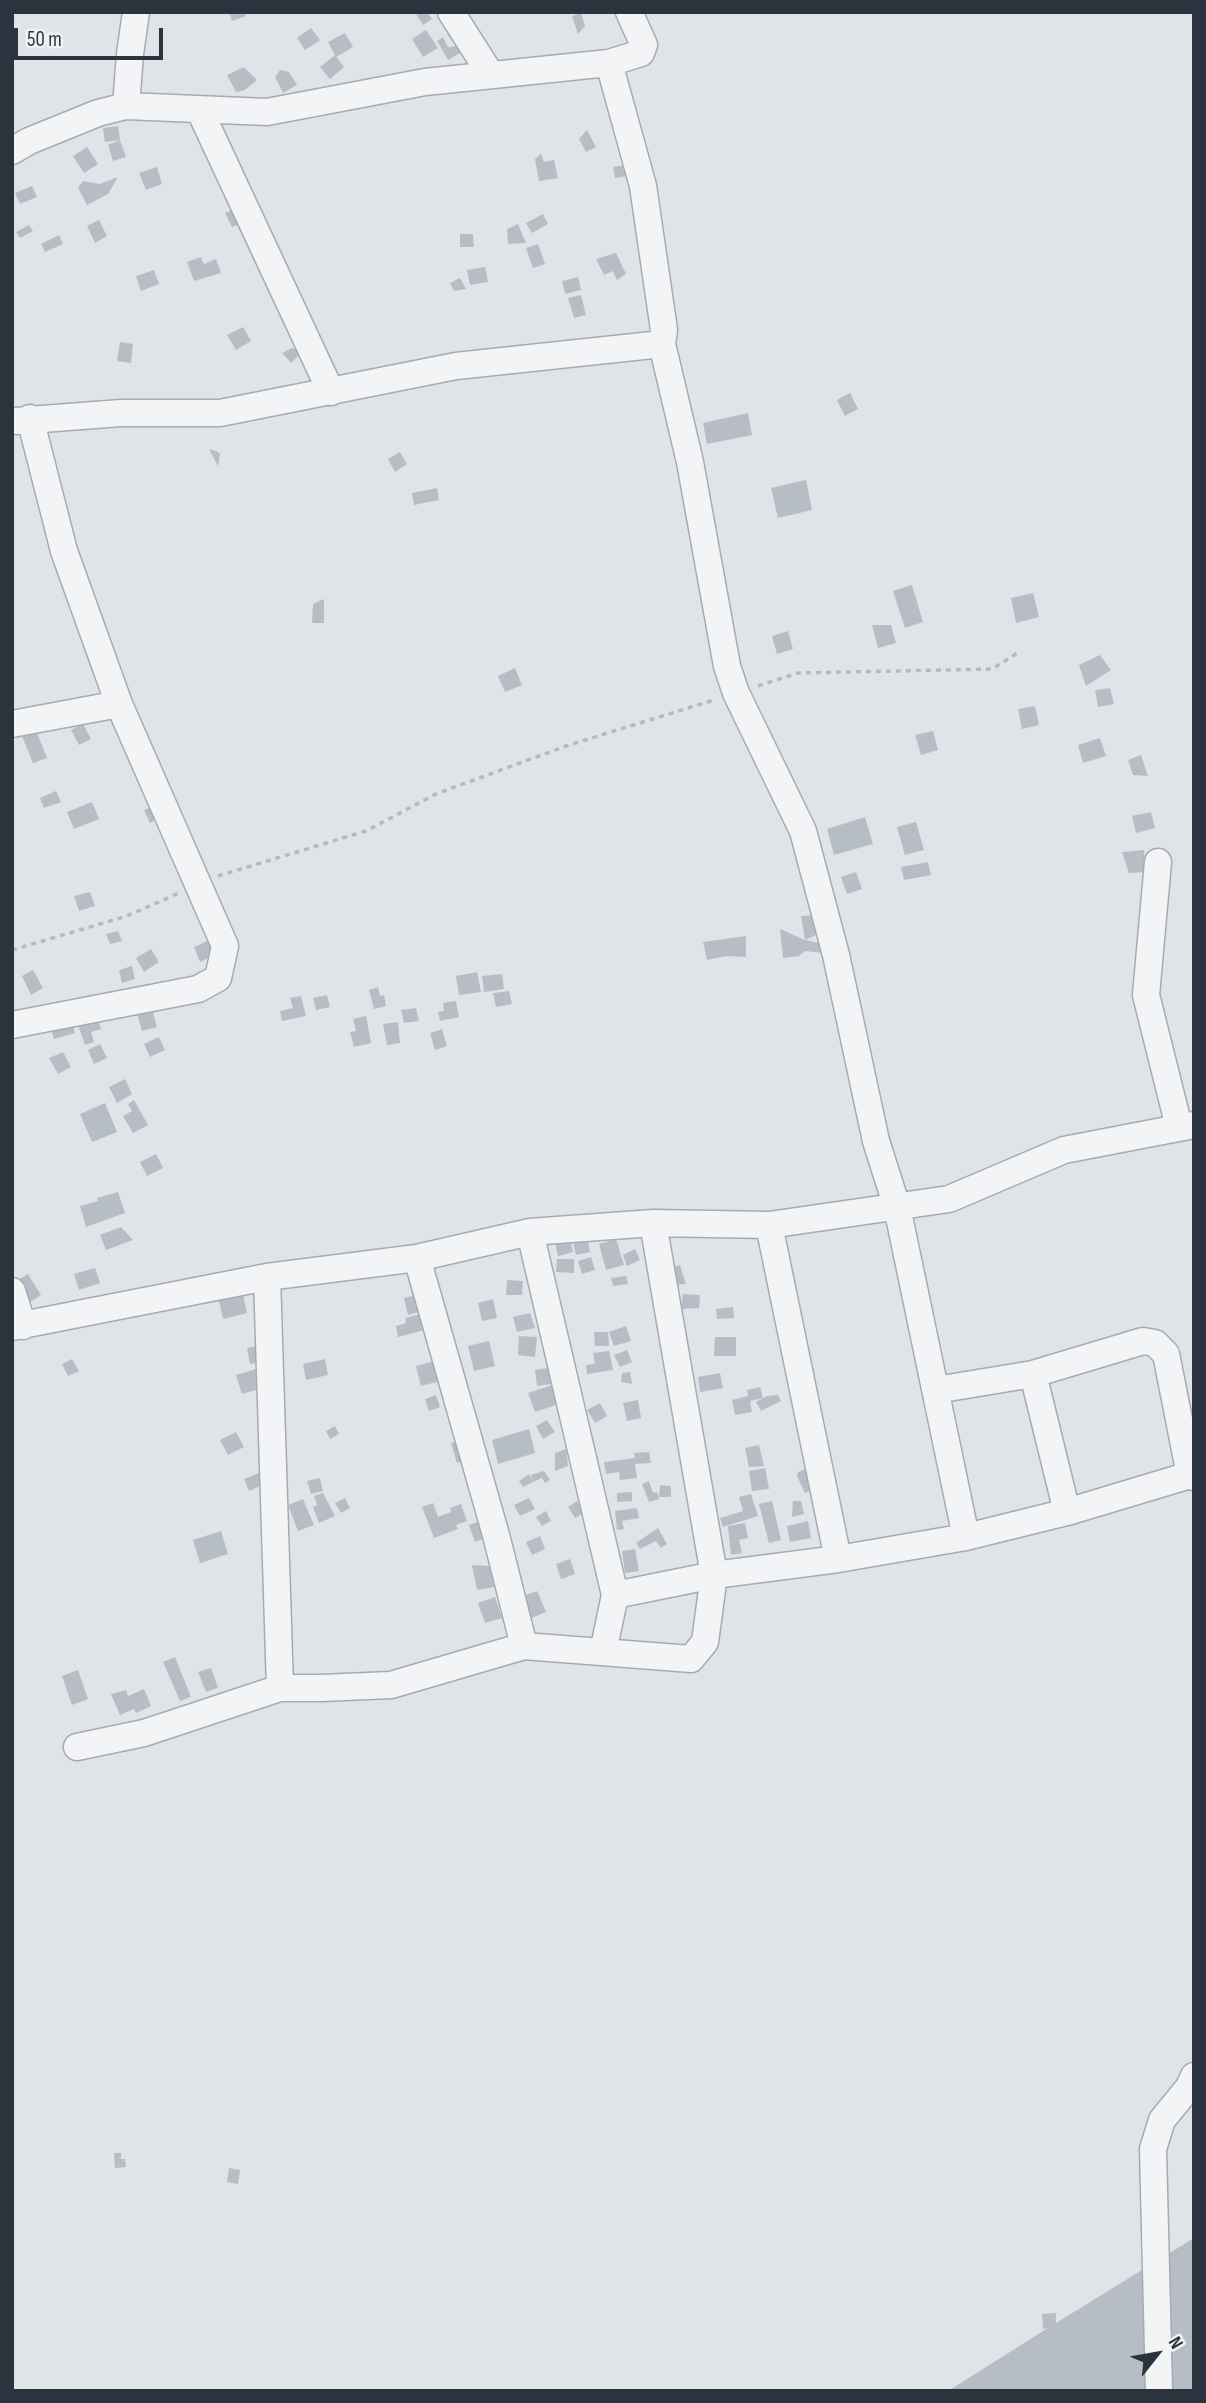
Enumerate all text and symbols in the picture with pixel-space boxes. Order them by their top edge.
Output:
scale bar [18,14,166,58]
text: 50 m [27,27,62,52]
north arrow [1122,2319,1192,2389]
text: N [1163,2333,1188,2353]

